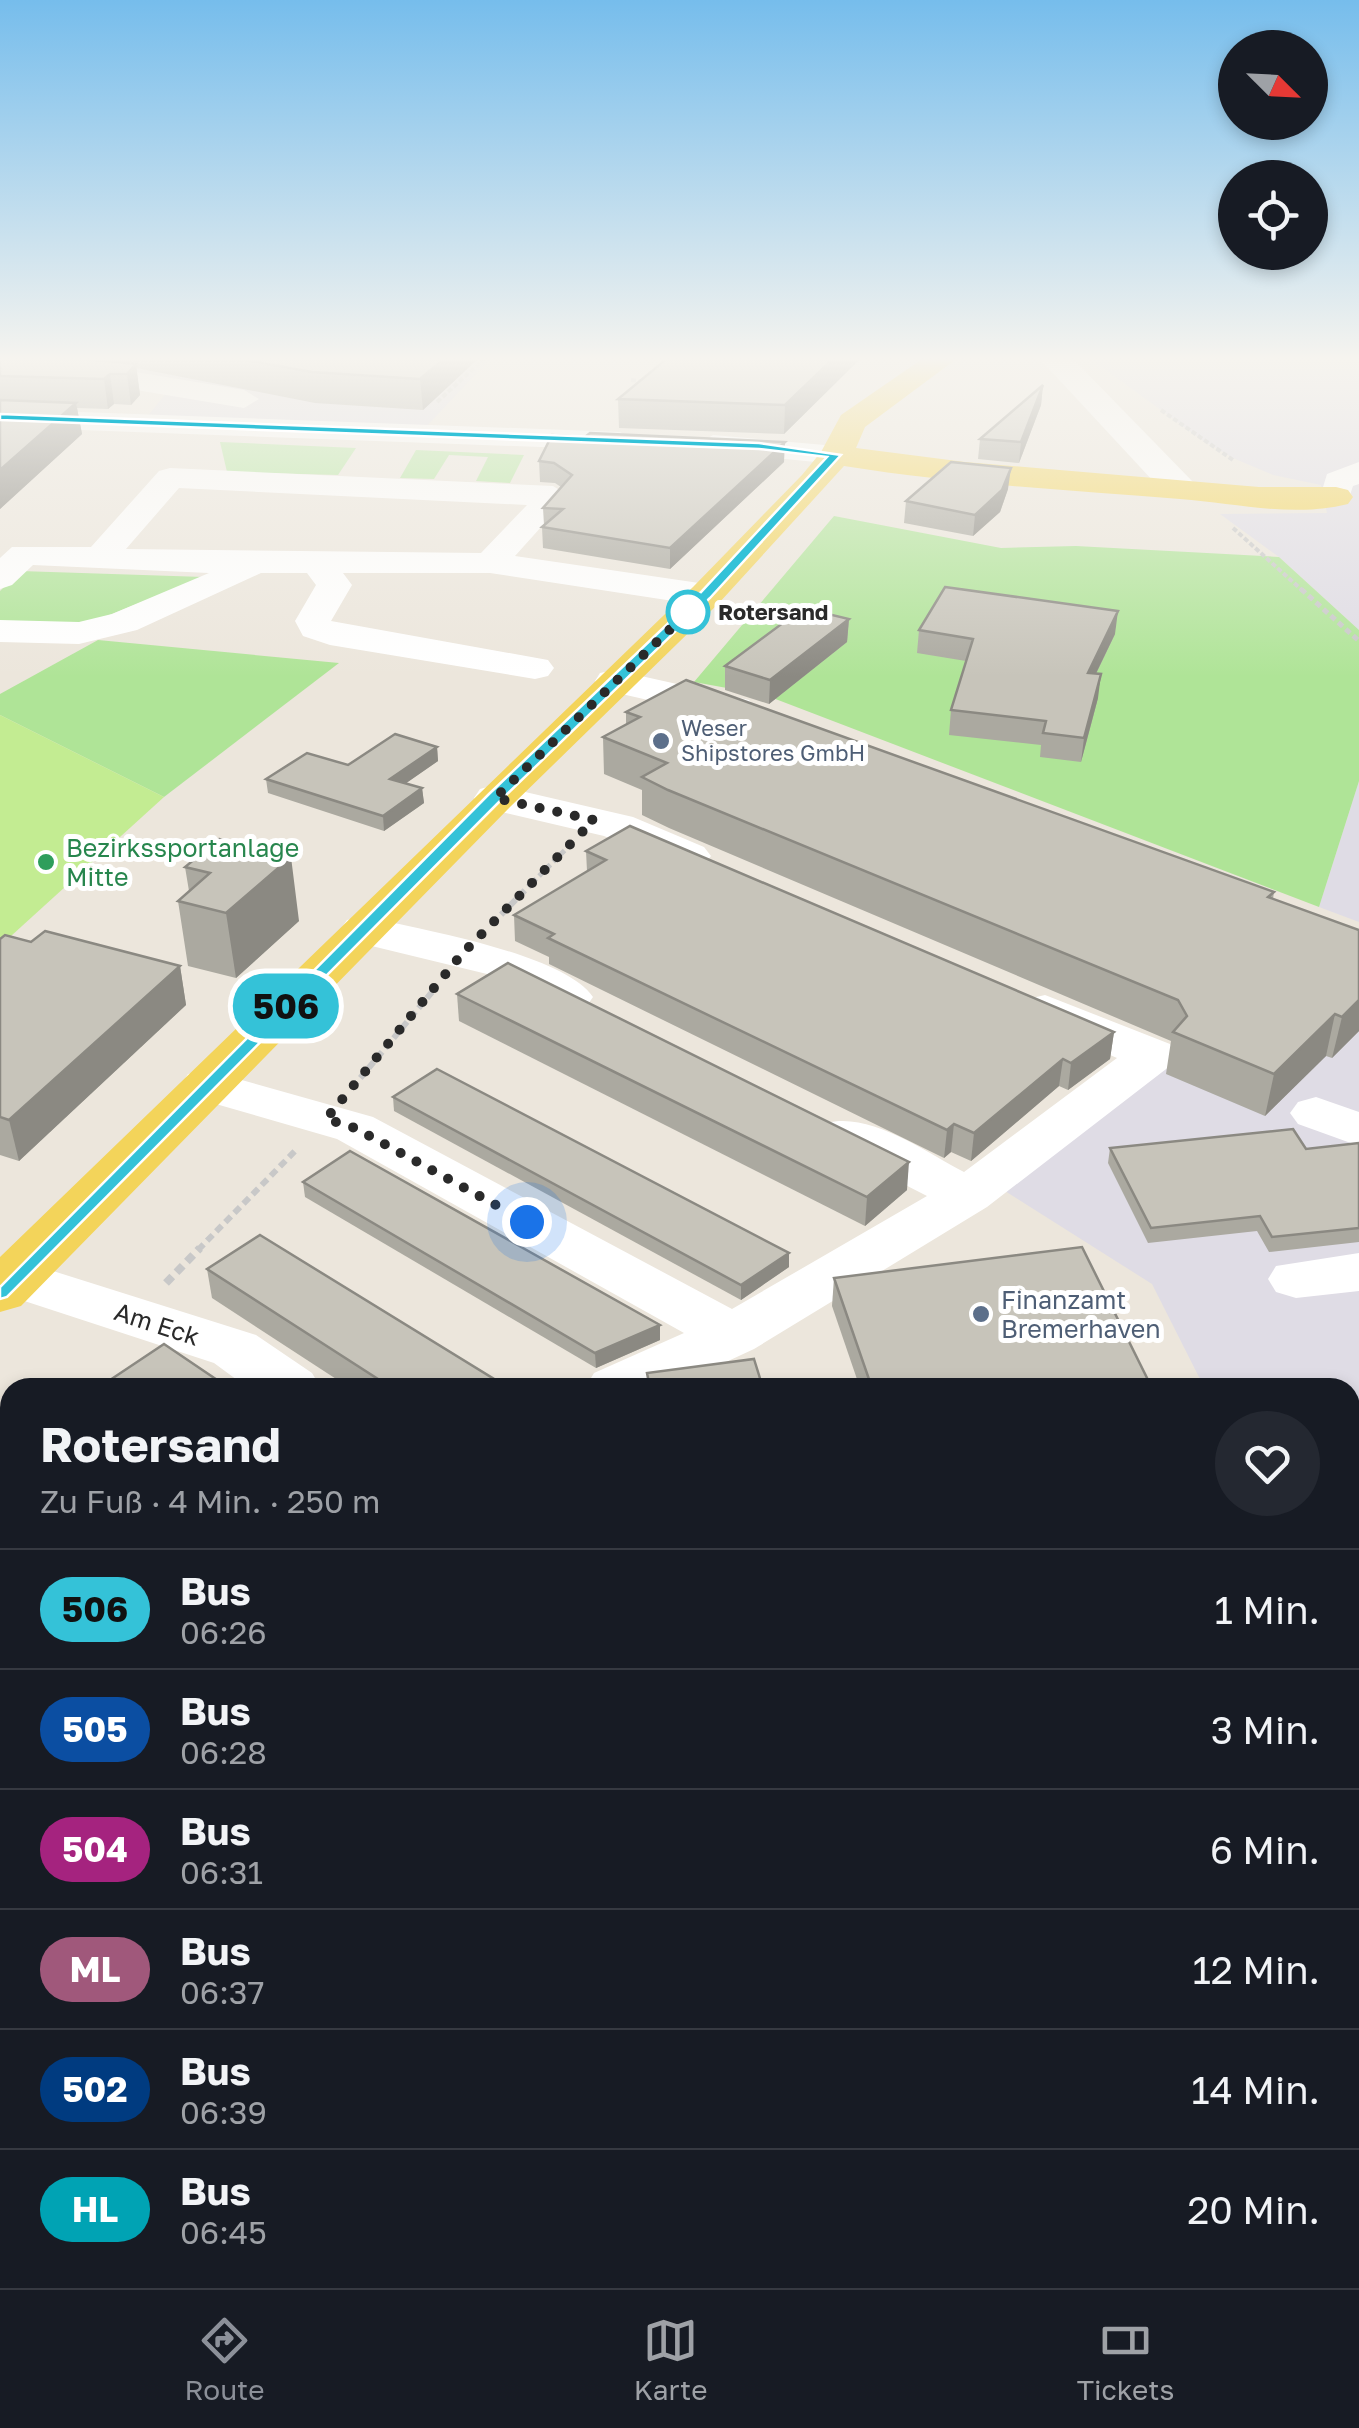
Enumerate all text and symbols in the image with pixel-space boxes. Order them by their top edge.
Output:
north arrow [1218,30,1328,140]
map controls [1218,30,1328,270]
button: locate [1218,160,1328,270]
marker: Rotersand [667,591,709,633]
place label: Rotersand [718,598,828,625]
place label: Weser Shipstores GmbH [681,714,865,766]
marker: Weser Shipstores GmbH [650,730,672,752]
place label: Bezirkssportanlage Mitte [66,832,299,892]
marker: Bezirkssportanlage Mitte [35,851,57,873]
line badge: 506 [228,974,344,1038]
text: 506 [253,985,319,1027]
your location [502,1197,552,1247]
place label: Finanzamt Bremerhaven [1001,1284,1161,1344]
street label: Am Eck [111,1295,204,1352]
marker: Finanzamt Bremerhaven [970,1303,992,1325]
button: heart [1215,1411,1320,1516]
text: Rotersand [40,1415,281,1473]
text: Zu Fuß · 4 Min. · 250 m [40,1482,380,1520]
text: Bus [180,1568,251,1613]
text: 1 Min. [1214,1587,1320,1632]
text: 506 [62,1588,128,1630]
text: 06:26 [180,1613,267,1651]
text: Bus [180,1688,251,1733]
text: 3 Min. [1211,1707,1320,1752]
text: 505 [62,1708,128,1750]
text: 06:28 [180,1733,267,1771]
text: Bus [180,1808,251,1853]
text: 6 Min. [1210,1827,1320,1872]
text: 504 [62,1828,128,1870]
text: 06:31 [180,1853,263,1891]
text: Bus [180,1928,251,1973]
text: 12 Min. [1192,1947,1320,1992]
text: ML [69,1948,121,1990]
text: 06:37 [180,1973,264,2011]
text: Bus [180,2048,251,2093]
text: 14 Min. [1191,2067,1320,2112]
text: 502 [62,2068,128,2110]
text: 06:39 [180,2093,267,2131]
text: Bus [180,2168,251,2213]
text: 20 Min. [1187,2187,1320,2232]
text: HL [72,2188,118,2230]
text: 06:45 [180,2213,267,2251]
tab: Route [185,2313,265,2406]
tab: Karte [634,2313,708,2406]
tab: Tickets [1077,2313,1174,2406]

